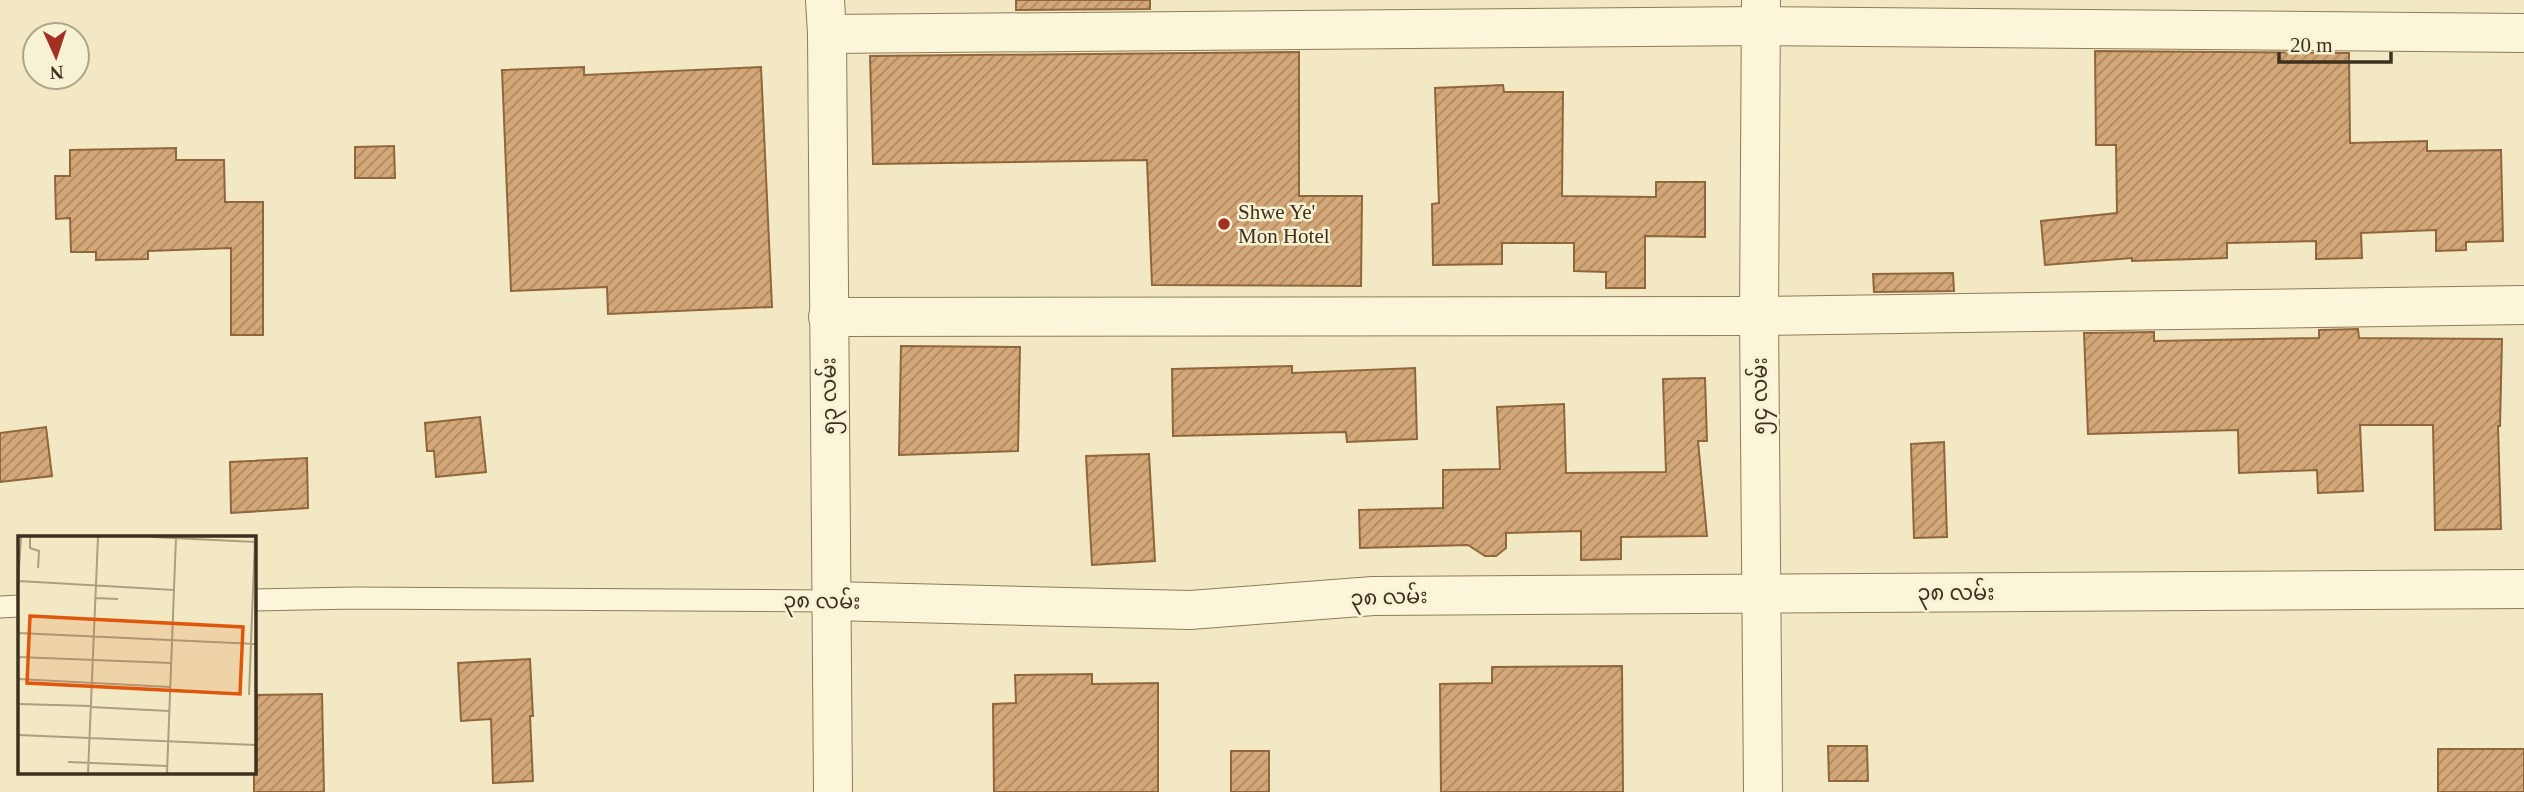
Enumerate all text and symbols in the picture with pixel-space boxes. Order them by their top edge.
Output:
north arrow [21,21,91,91]
scale bar [2279,21,2391,65]
text: 20 m [2290,33,2333,57]
text: N [49,62,64,83]
place label: Shwe Ye' Mon Hotel [1238,200,1330,248]
marker: Shwe Ye' Mon Hotel [1216,216,1232,232]
street label: ၅၃ လမ်း [812,357,847,435]
street label: ၅၄ လမ်း [1744,357,1777,435]
inset map [18,536,256,774]
street label: ၃၈ လမ်း [1917,577,1995,610]
street label: ၃၈ လမ်း [1350,580,1428,615]
street label: ၃၈ လမ်း [783,584,861,619]

